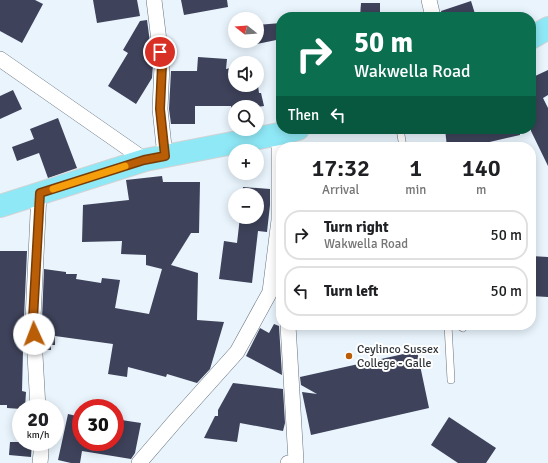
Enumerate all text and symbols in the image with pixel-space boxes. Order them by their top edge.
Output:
north arrow [228,12,264,48]
map controls [228,12,264,224]
text: 50 m [354,26,413,60]
icon: right [288,28,340,80]
pin [143,35,177,69]
icon: arrive [149,41,171,63]
button: sound [228,56,264,92]
text: Wakwella Road [354,60,471,82]
button: search [228,100,264,136]
icon: left [327,104,349,126]
text: Then [288,106,319,124]
button: + [228,144,264,180]
text: 17:32 [311,153,370,183]
text: 1 [409,153,422,183]
text: 140 [462,153,501,183]
text: Arrival [322,182,359,198]
text: min [405,182,426,198]
text: m [476,182,486,198]
button: − [228,188,264,224]
text: Turn right [324,218,389,236]
icon: right [290,224,312,246]
text: 50 m [491,226,522,244]
text: Wakwella Road [324,236,408,252]
icon: left [290,280,312,302]
text: Turn left [324,282,378,300]
text: 50 m [491,282,522,300]
position arrow [13,313,55,355]
place label: Ceylinco Sussex College - Galle [357,342,439,371]
marker: Ceylinco Sussex College - Galle [344,351,354,361]
speed limit sign: 30 [72,399,124,451]
text: 20 [27,407,49,432]
text: km/h [27,429,49,441]

